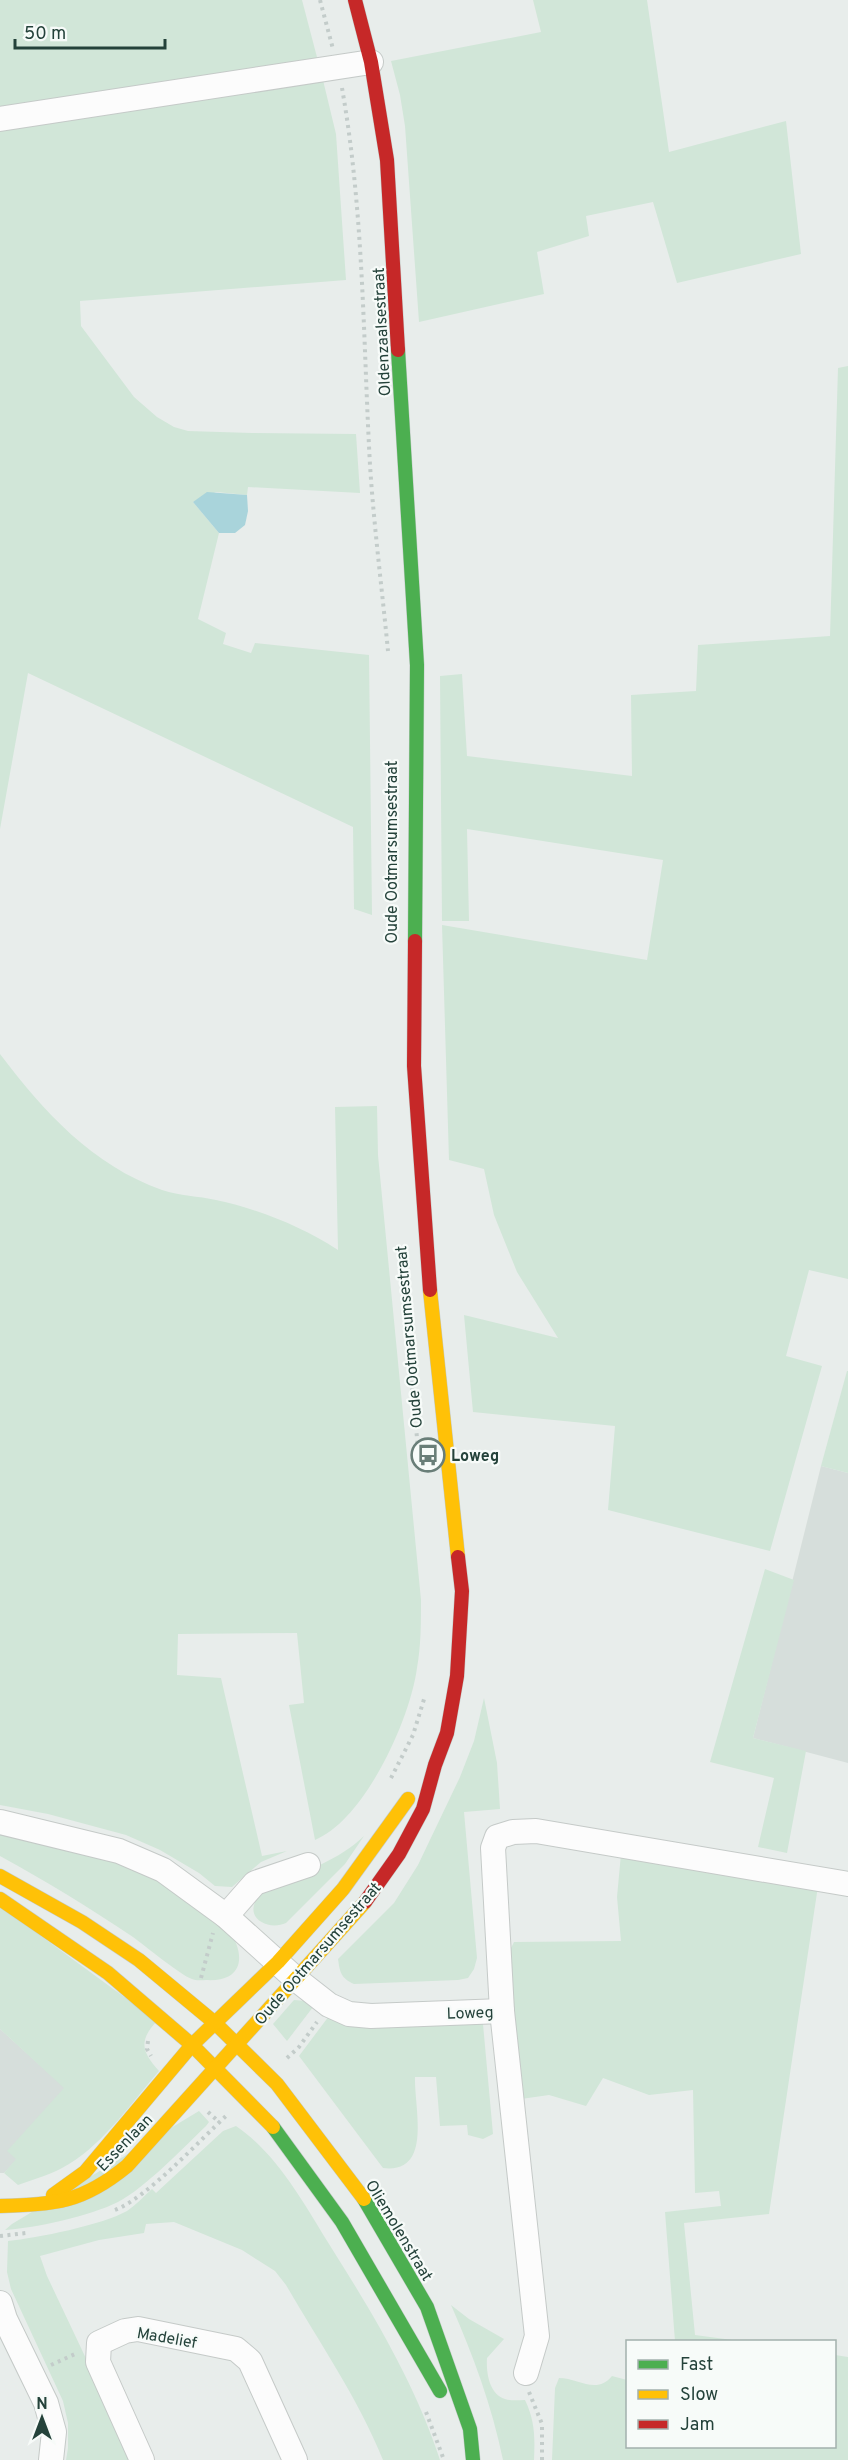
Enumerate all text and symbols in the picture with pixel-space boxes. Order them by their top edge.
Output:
scale bar [15,12,165,50]
text: 50 m [24,23,66,46]
street label: Oldenzaalsestraat [370,267,396,397]
street label: Oude Ootmarsumsestraat [383,760,403,944]
street label: Oude Ootmarsumsestraat [392,1245,428,1429]
bus stop icon: Loweg [410,1437,446,1473]
place label: Loweg [451,1447,499,1467]
street label: Oude Ootmarsumsestraat [251,1879,386,2030]
street label: Loweg [446,2003,494,2025]
street label: Essenlaan [93,2110,158,2176]
street label: Oliemolenstraat [360,2177,436,2285]
street label: Madelief [135,2324,199,2354]
legend [626,2340,836,2448]
text: Fast [680,2354,713,2377]
text: Slow [680,2384,718,2407]
north arrow [12,2388,72,2448]
text: N [36,2395,48,2415]
text: Jam [680,2414,715,2437]

